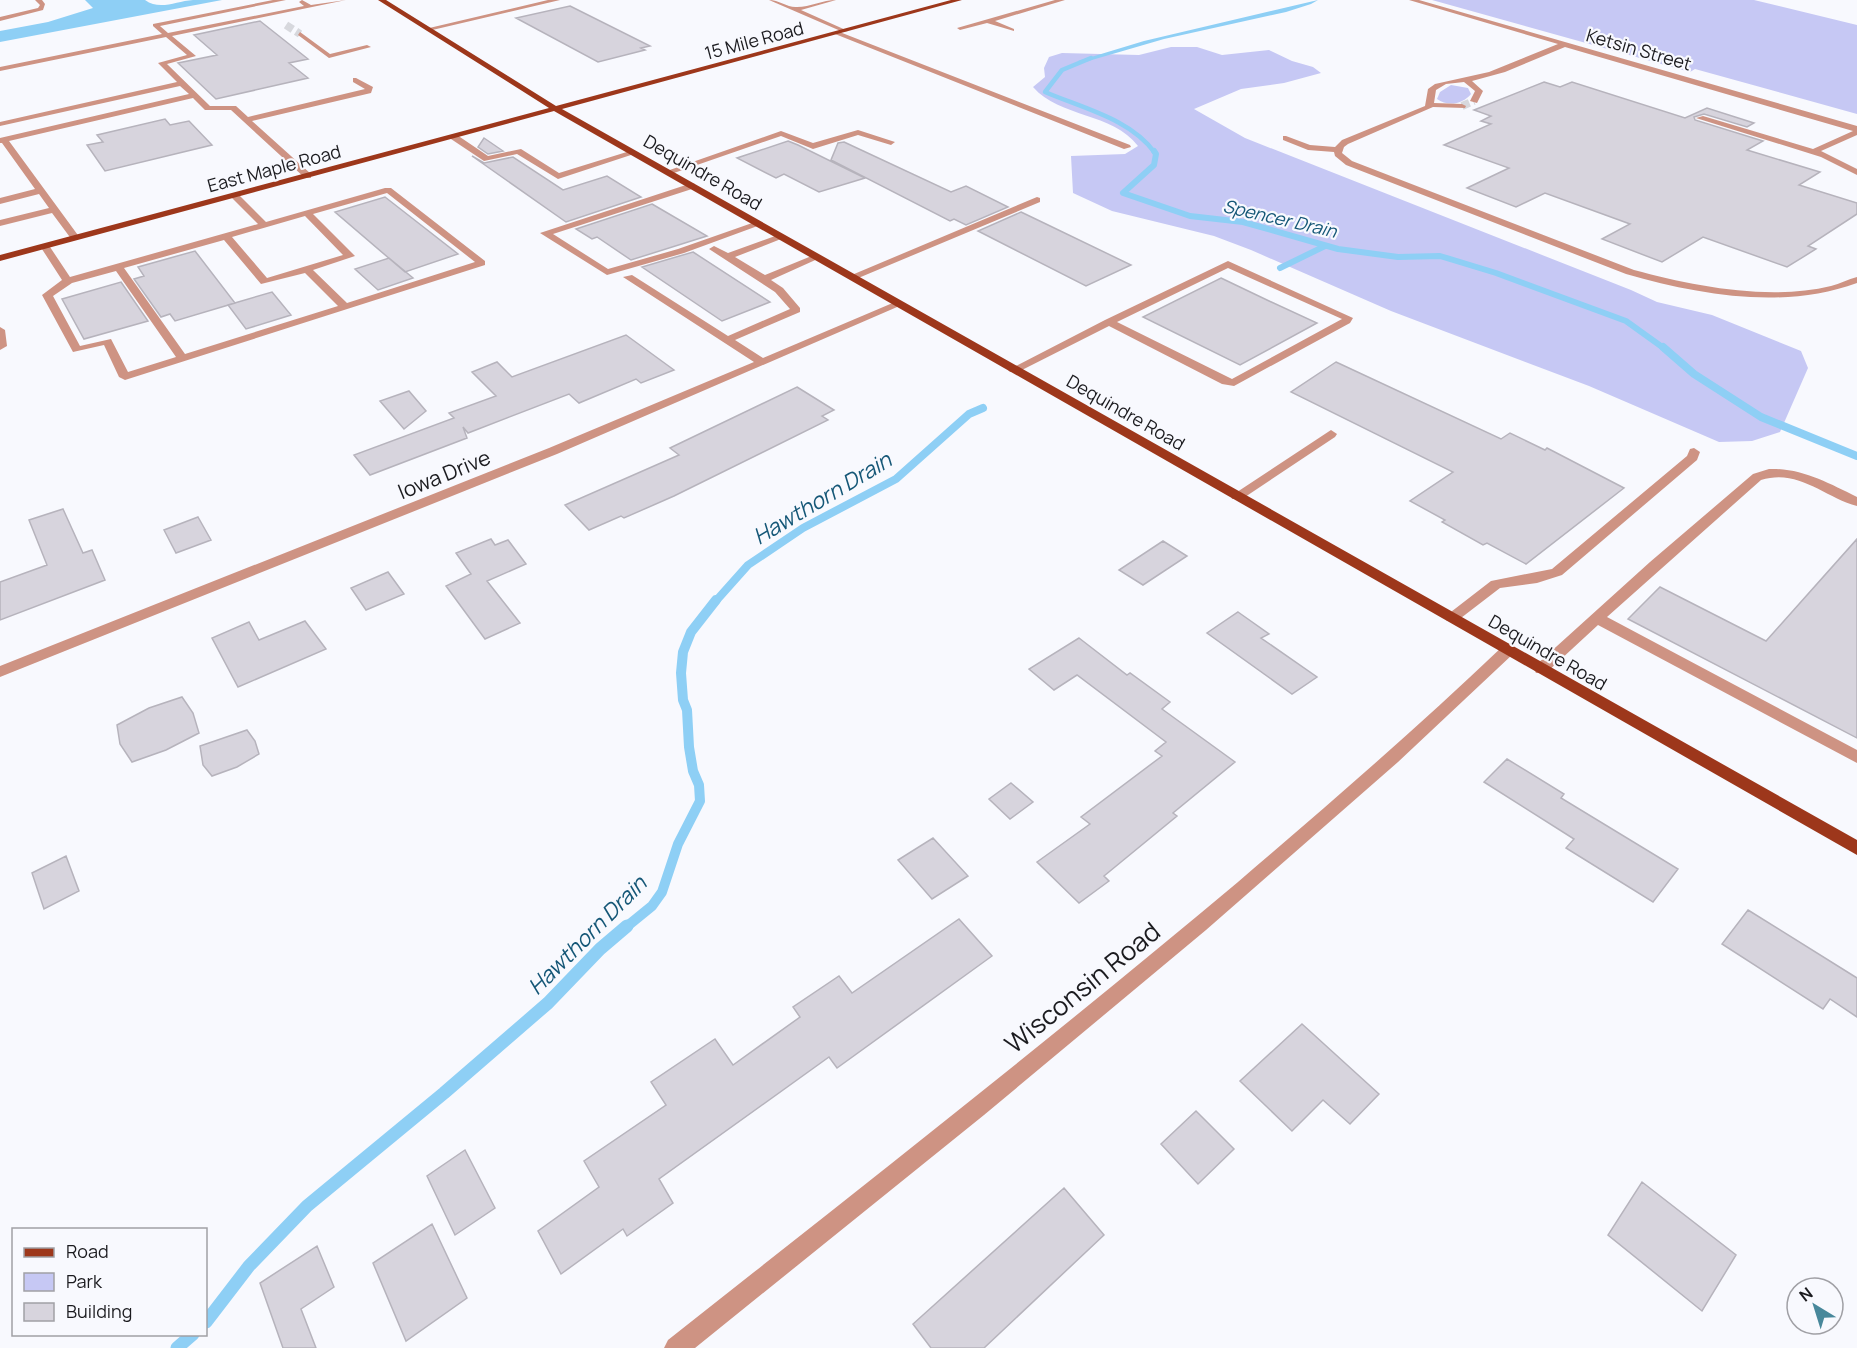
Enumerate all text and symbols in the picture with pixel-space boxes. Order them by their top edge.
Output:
street label: 15 Mile Road [702,15,806,65]
street label: Ketsin Street [1584,23,1694,75]
street label: Dequindre Road [640,128,766,216]
street label: East Maple Road [205,139,343,197]
water label: Spencer Drain [1221,193,1341,243]
street label: Dequindre Road [1063,368,1189,456]
street label: Iowa Drive [394,443,494,505]
water label: Hawthorn Drain [747,444,898,551]
street label: Dequindre Road [1485,608,1611,696]
water label: Hawthorn Drain [521,868,654,1001]
street label: Wisconsin Road [997,913,1167,1061]
legend [12,1228,207,1336]
text: Road [66,1239,109,1263]
text: Park [66,1269,103,1293]
north arrow [1785,1276,1845,1336]
text: N [1794,1282,1817,1306]
text: Building [66,1299,132,1323]

